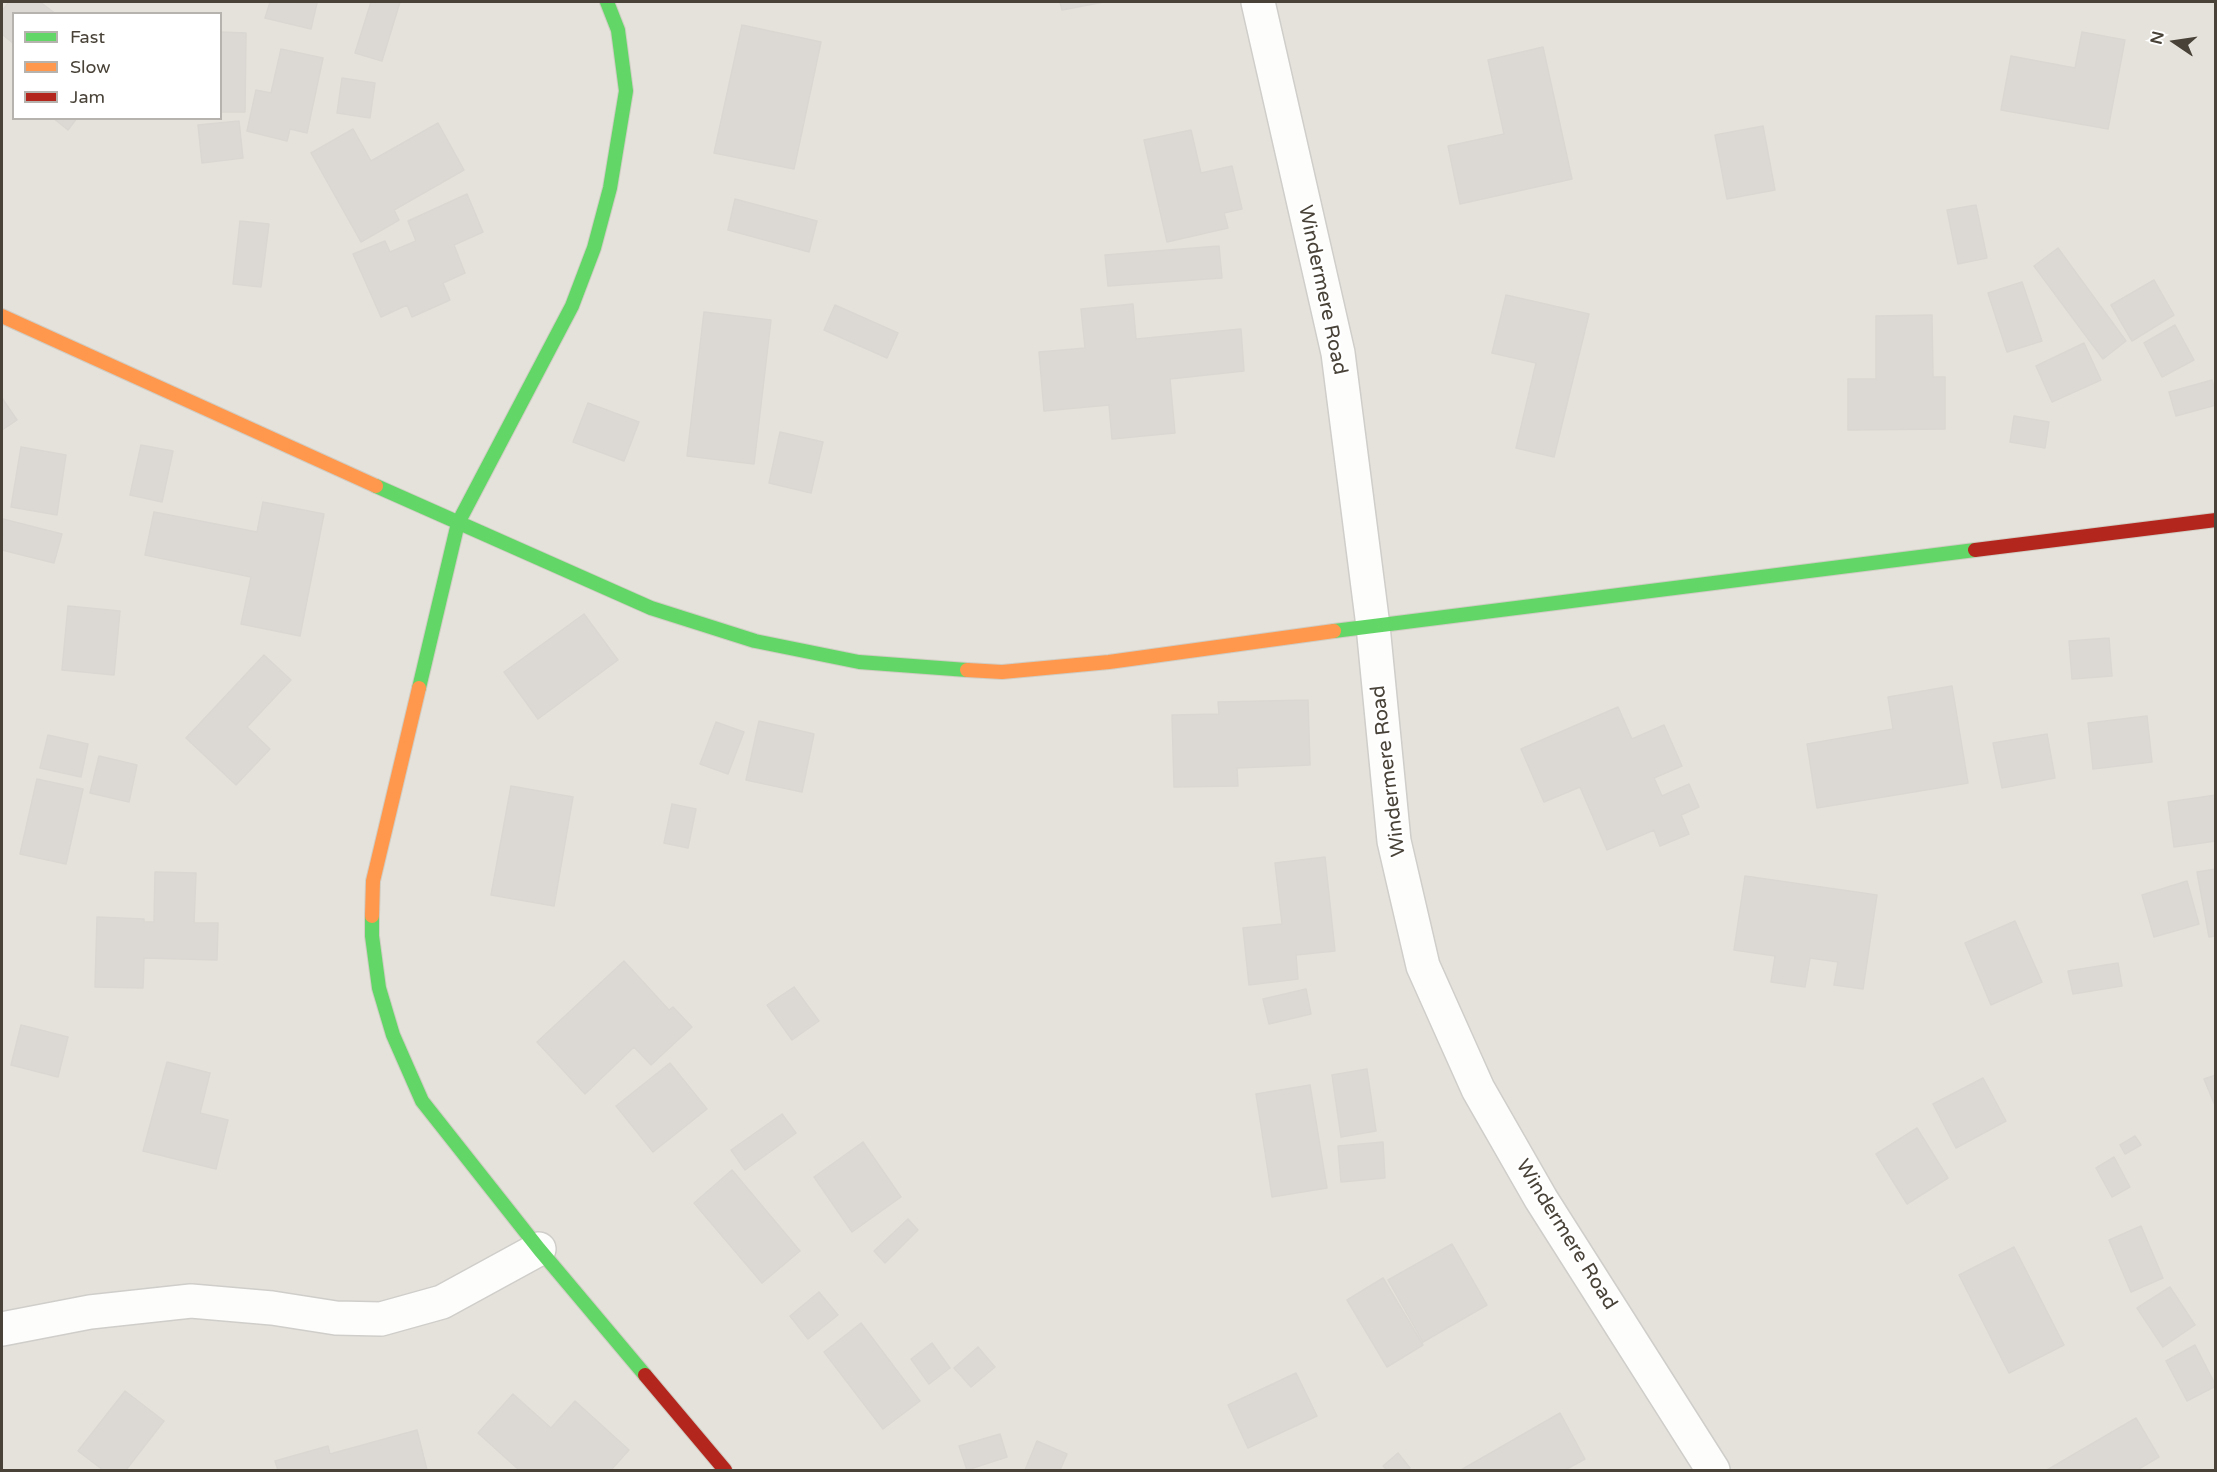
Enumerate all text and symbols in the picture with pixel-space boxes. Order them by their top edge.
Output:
legend [12,12,222,120]
north arrow [2145,12,2205,72]
text: Fast [70,26,105,48]
text: N [2146,29,2169,46]
text: Slow [70,56,111,78]
text: Jam [70,86,105,108]
street label: Windermere Road [1292,203,1352,377]
street label: Windermere Road [1367,684,1411,858]
street label: Windermere Road [1510,1155,1622,1315]

